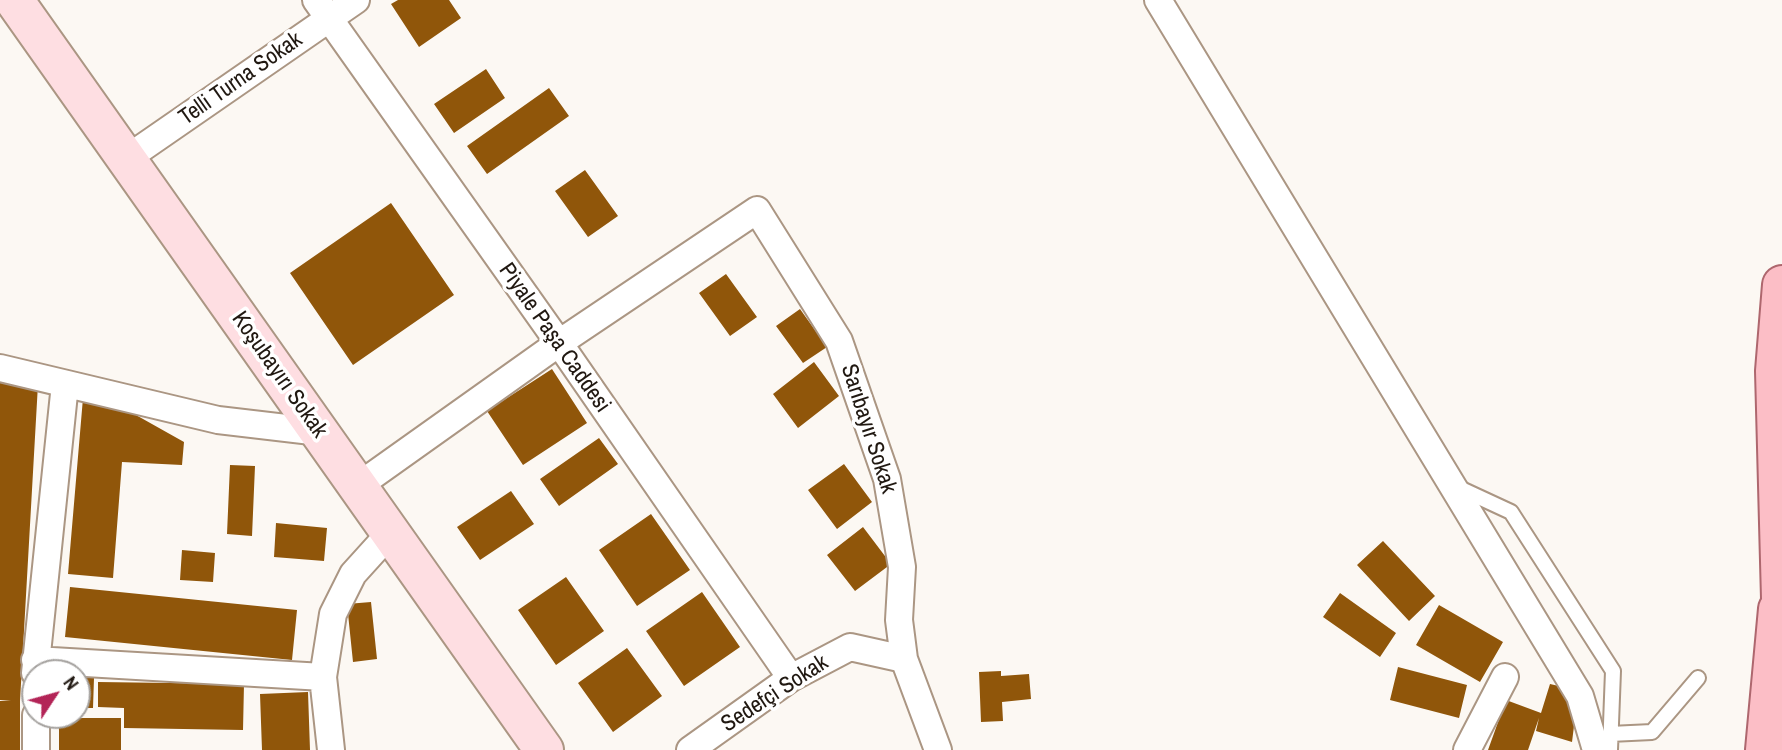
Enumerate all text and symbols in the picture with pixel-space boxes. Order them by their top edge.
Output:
street label: Telli Turna Sokak [174,26,308,132]
street label: Piyale Paşa Caddesi [492,258,616,418]
street label: Koşubayırı Sokak [225,307,333,443]
street label: Sarıbayır Sokak [834,361,902,497]
street label: Sedefçi Sokak [716,649,834,739]
north arrow [21,659,91,729]
text: N [58,671,85,695]

